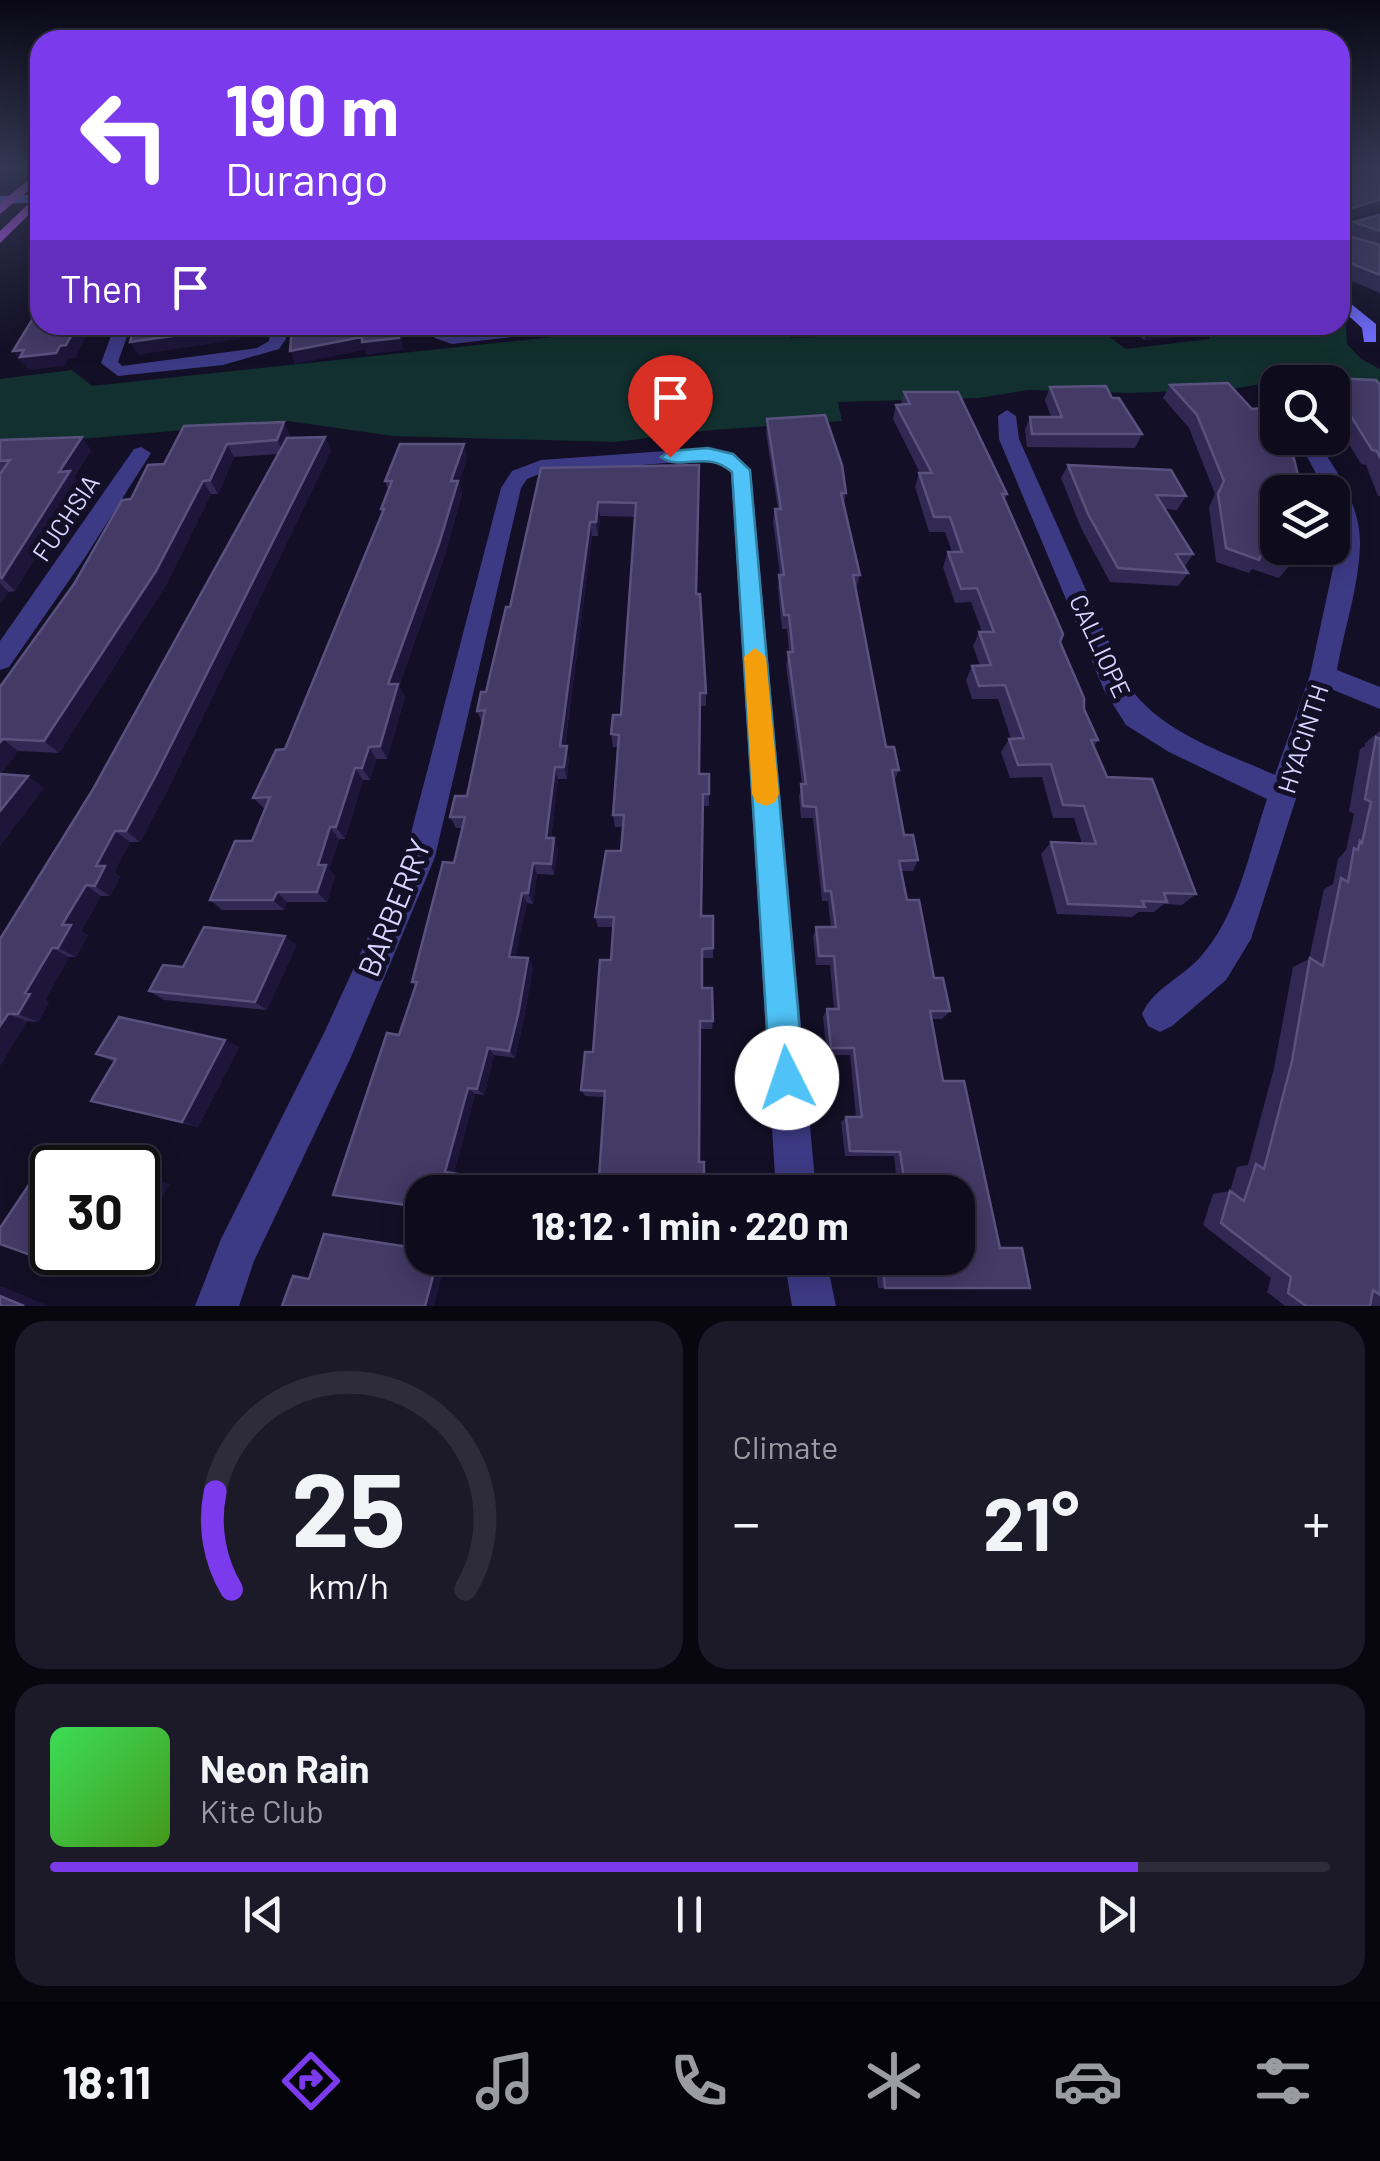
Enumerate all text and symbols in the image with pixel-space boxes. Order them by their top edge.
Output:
text: 190 m [225,66,399,150]
icon: left [60,70,190,200]
text: Durango [225,151,388,205]
icon: arrive [163,260,218,315]
text: Then [60,265,143,311]
pin [628,355,713,458]
map controls [1260,365,1350,565]
button: search [1260,365,1350,455]
icon: arrive [643,370,698,425]
street label: FUCHSIA [25,469,105,566]
button: layers [1260,475,1350,565]
street label: CALLIOPE [1064,589,1138,702]
street label: HYACINTH [1270,681,1334,797]
street label: BARBERRY [349,833,437,981]
position arrow [735,1026,839,1130]
speed limit sign: 30 [30,1145,160,1275]
text: 18:12 · 1 min · 220 m [531,1202,849,1248]
text: Climate [733,1427,838,1465]
text: 25 [292,1443,406,1568]
text: 21° [983,1476,1079,1566]
text: − [733,1488,760,1554]
text: + [1302,1488,1330,1554]
text: km/h [308,1563,389,1606]
text: Neon Rain [200,1745,369,1791]
text: Kite Club [200,1791,324,1829]
icon: previous [236,1887,291,1942]
icon: pause [662,1887,717,1942]
icon: next [1089,1887,1144,1942]
icon: directions [276,2046,346,2116]
icon: music [470,2046,540,2116]
icon: phone [664,2046,734,2116]
icon: climate [859,2046,929,2116]
icon: car [1053,2046,1123,2116]
icon: filters [1248,2046,1318,2116]
text: 18:11 [62,2054,151,2108]

